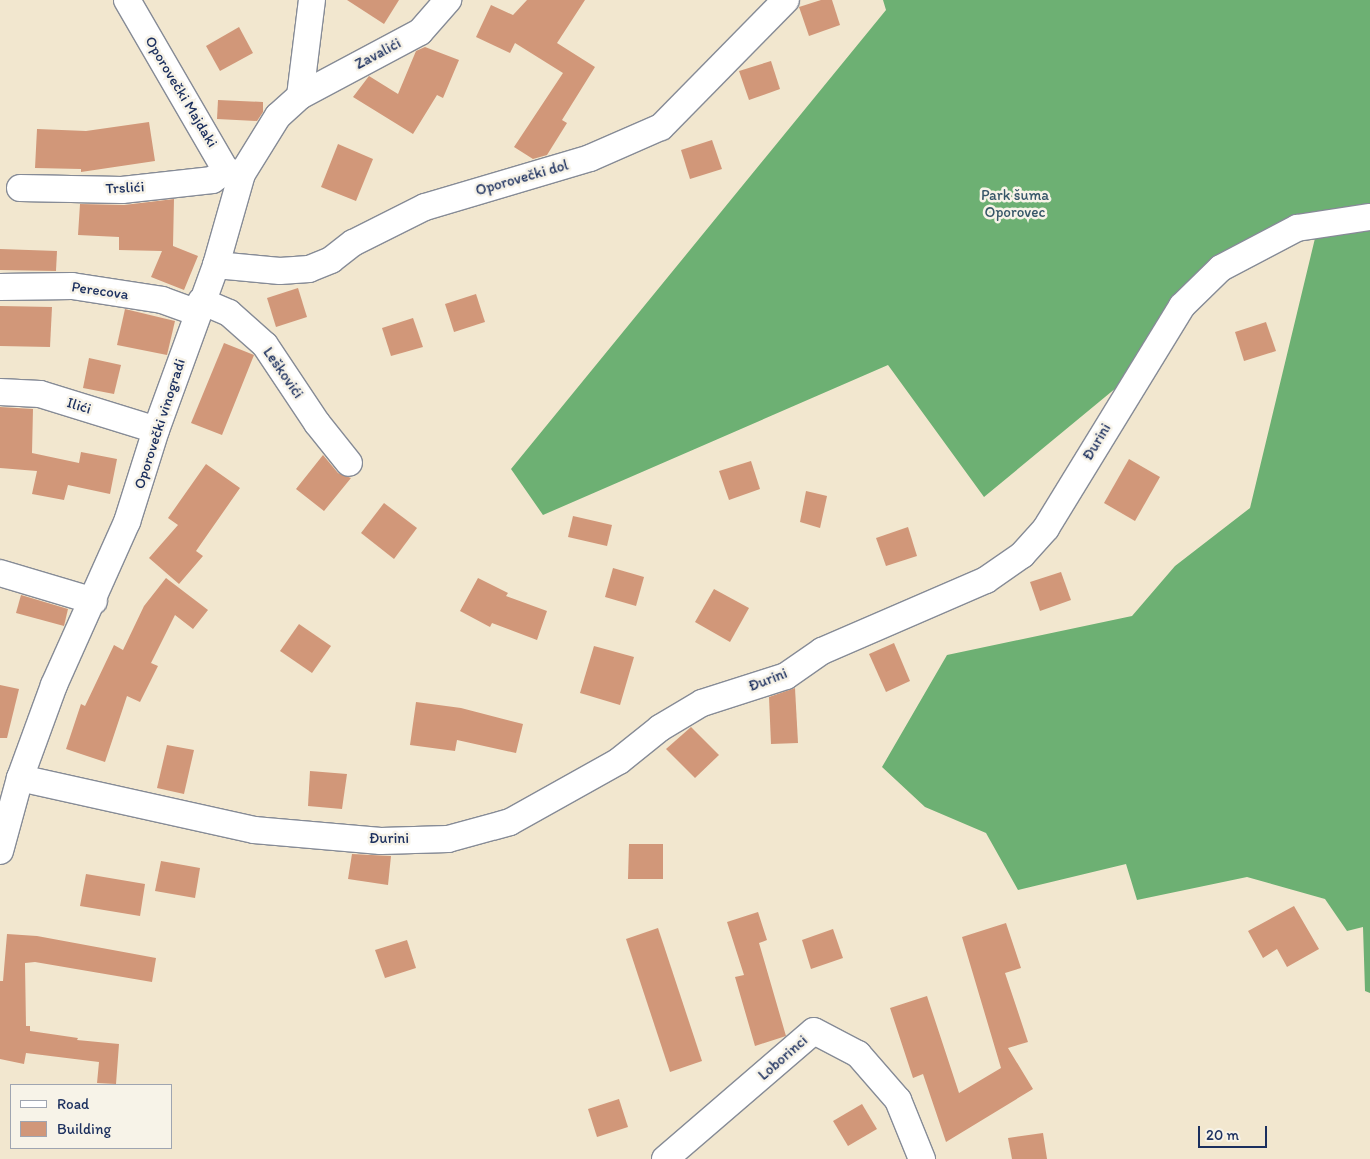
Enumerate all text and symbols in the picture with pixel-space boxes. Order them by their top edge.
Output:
street label: Oporovečki Majdaki [141,33,221,151]
street label: Zavalići [352,34,404,74]
street label: Oporovečki dol [473,156,571,200]
street label: Trslići [105,178,145,198]
park label: Park šuma Oporovec [981,186,1049,221]
street label: Perecova [70,278,130,304]
street label: Leškovići [259,344,307,402]
street label: Oporovečki vinogradi [130,357,190,491]
street label: Ilići [65,394,93,418]
street label: Đurini [1079,420,1115,464]
street label: Đurini [746,664,790,696]
street label: Đurini [369,830,409,848]
street label: Loborinci [755,1032,811,1084]
legend [10,1084,172,1149]
text: Road [57,1095,89,1113]
scale bar [1200,1116,1269,1148]
text: Building [57,1120,111,1138]
text: 20 m [1206,1126,1239,1144]

